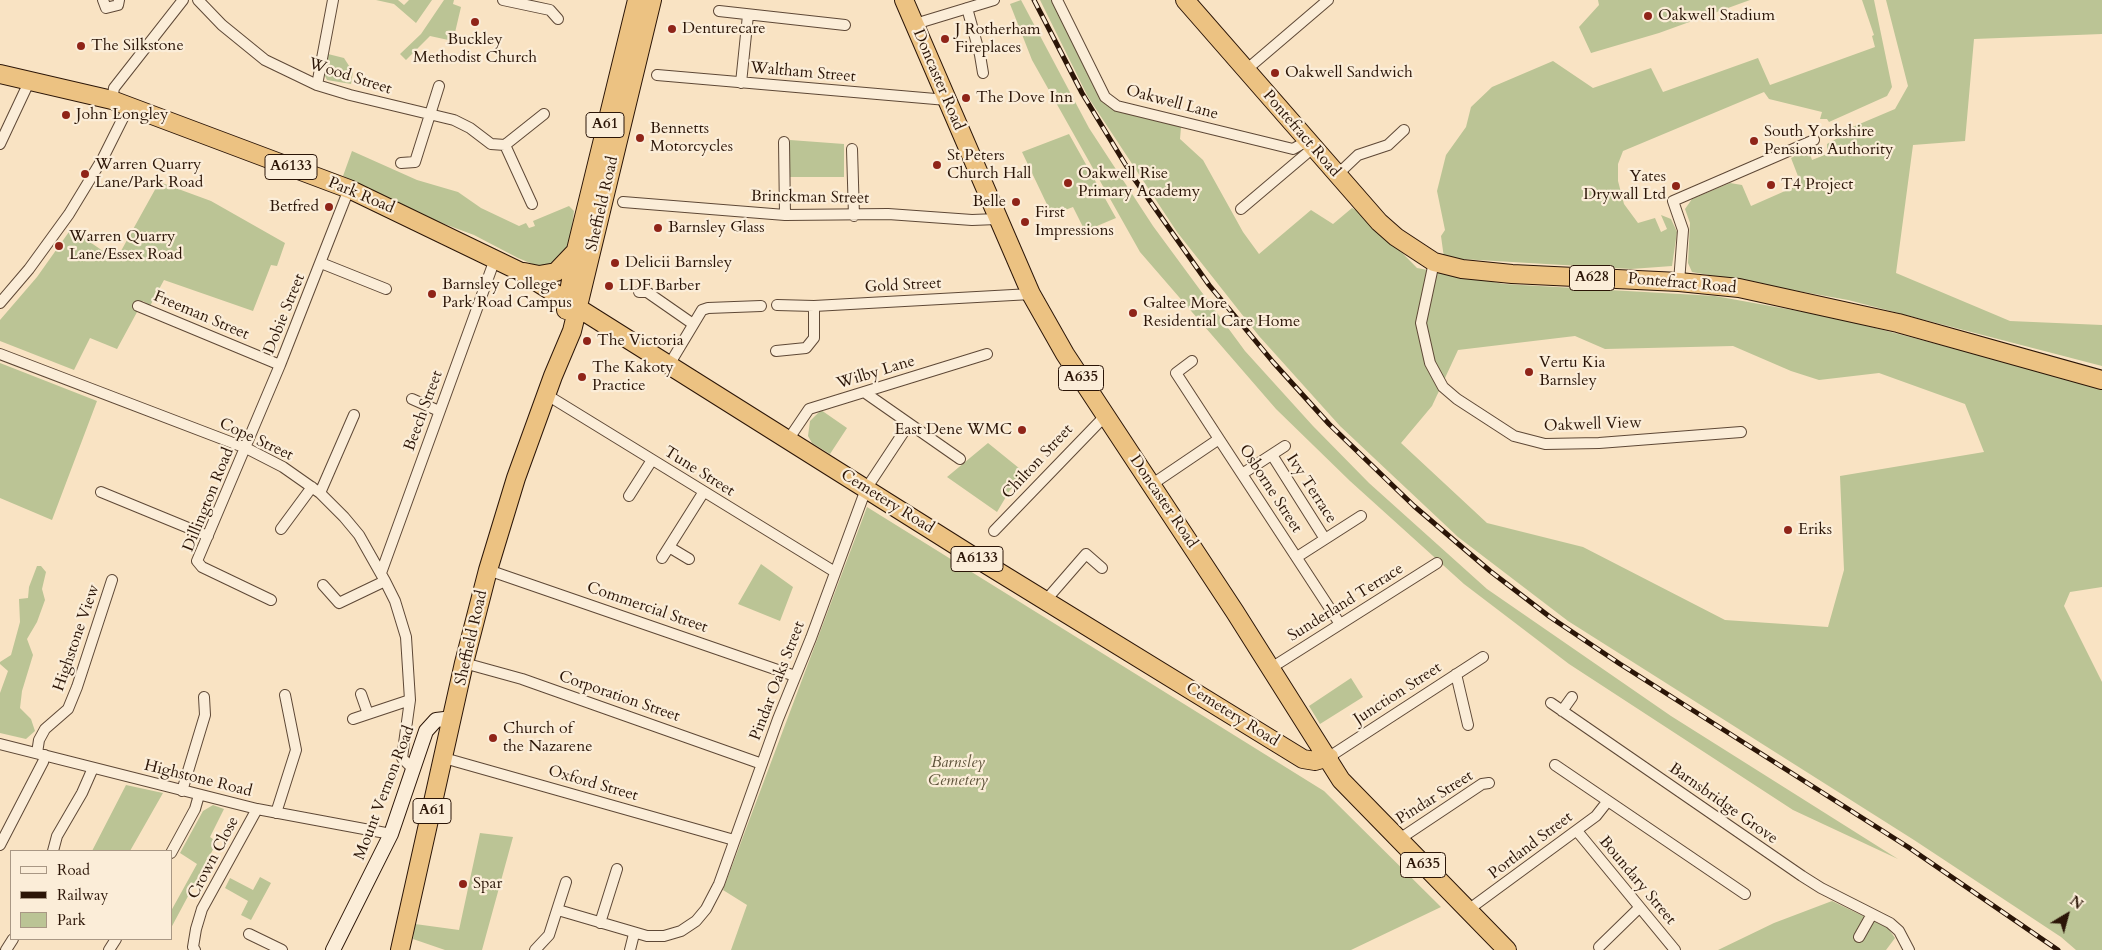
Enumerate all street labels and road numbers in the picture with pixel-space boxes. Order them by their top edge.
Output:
street label: Doncaster Road [908,27,968,133]
street label: Wood Street [306,55,394,99]
street label: Waltham Street [750,59,856,87]
street label: Oakwell Lane [1124,81,1220,125]
street label: Pontefract Road [1258,87,1344,181]
road number: A61 [586,112,624,138]
road number: A6133 [265,154,317,180]
street label: Sheffield Road [583,154,623,254]
street label: Park Road [325,173,397,219]
street label: Brinckman Street [751,187,869,209]
road number: A628 [1570,266,1614,290]
street label: Pontefract Road [1627,270,1737,298]
street label: Dobie Street [260,271,310,357]
street label: Gold Street [864,274,942,298]
street label: Freeman Street [150,287,252,345]
street label: Wilby Lane [835,352,917,394]
road number: A635 [1058,366,1104,390]
street label: Beech Street [401,368,447,454]
street label: Oakwell View [1544,414,1642,436]
street label: Cope Street [216,415,296,465]
street label: Chilton Street [999,421,1077,503]
street label: Osborne Street [1234,441,1306,537]
street label: Tune Street [660,443,738,501]
street label: Dillington Road [179,445,239,555]
street label: Ivy Terrace [1282,451,1340,527]
street label: Doncaster Road [1125,452,1201,552]
street label: Cemetery Road [837,466,937,538]
road number: A6133 [951,546,1003,572]
street label: Sunderland Terrace [1285,560,1407,646]
street label: Commercial Street [584,578,710,638]
street label: Highstone View [50,582,104,694]
street label: Sheffield Road [452,588,492,688]
street label: Pindar Oaks Street [746,619,810,743]
street label: Junction Street [1351,659,1445,729]
street label: Corporation Street [556,667,682,727]
street label: Cemetery Road [1182,679,1282,751]
street label: Mount Vernon Road [351,723,419,863]
street label: Highstone Road [142,756,254,802]
street label: Barnsbridge Grove [1665,759,1781,849]
street label: Oxford Street [546,762,640,806]
street label: Pindar Street [1393,767,1477,829]
road number: A61 [413,798,451,824]
street label: Portland Street [1485,808,1577,884]
street label: Crown Close [184,814,244,902]
street label: Boundary Street [1594,833,1680,929]
road number: A635 [1400,852,1446,878]

